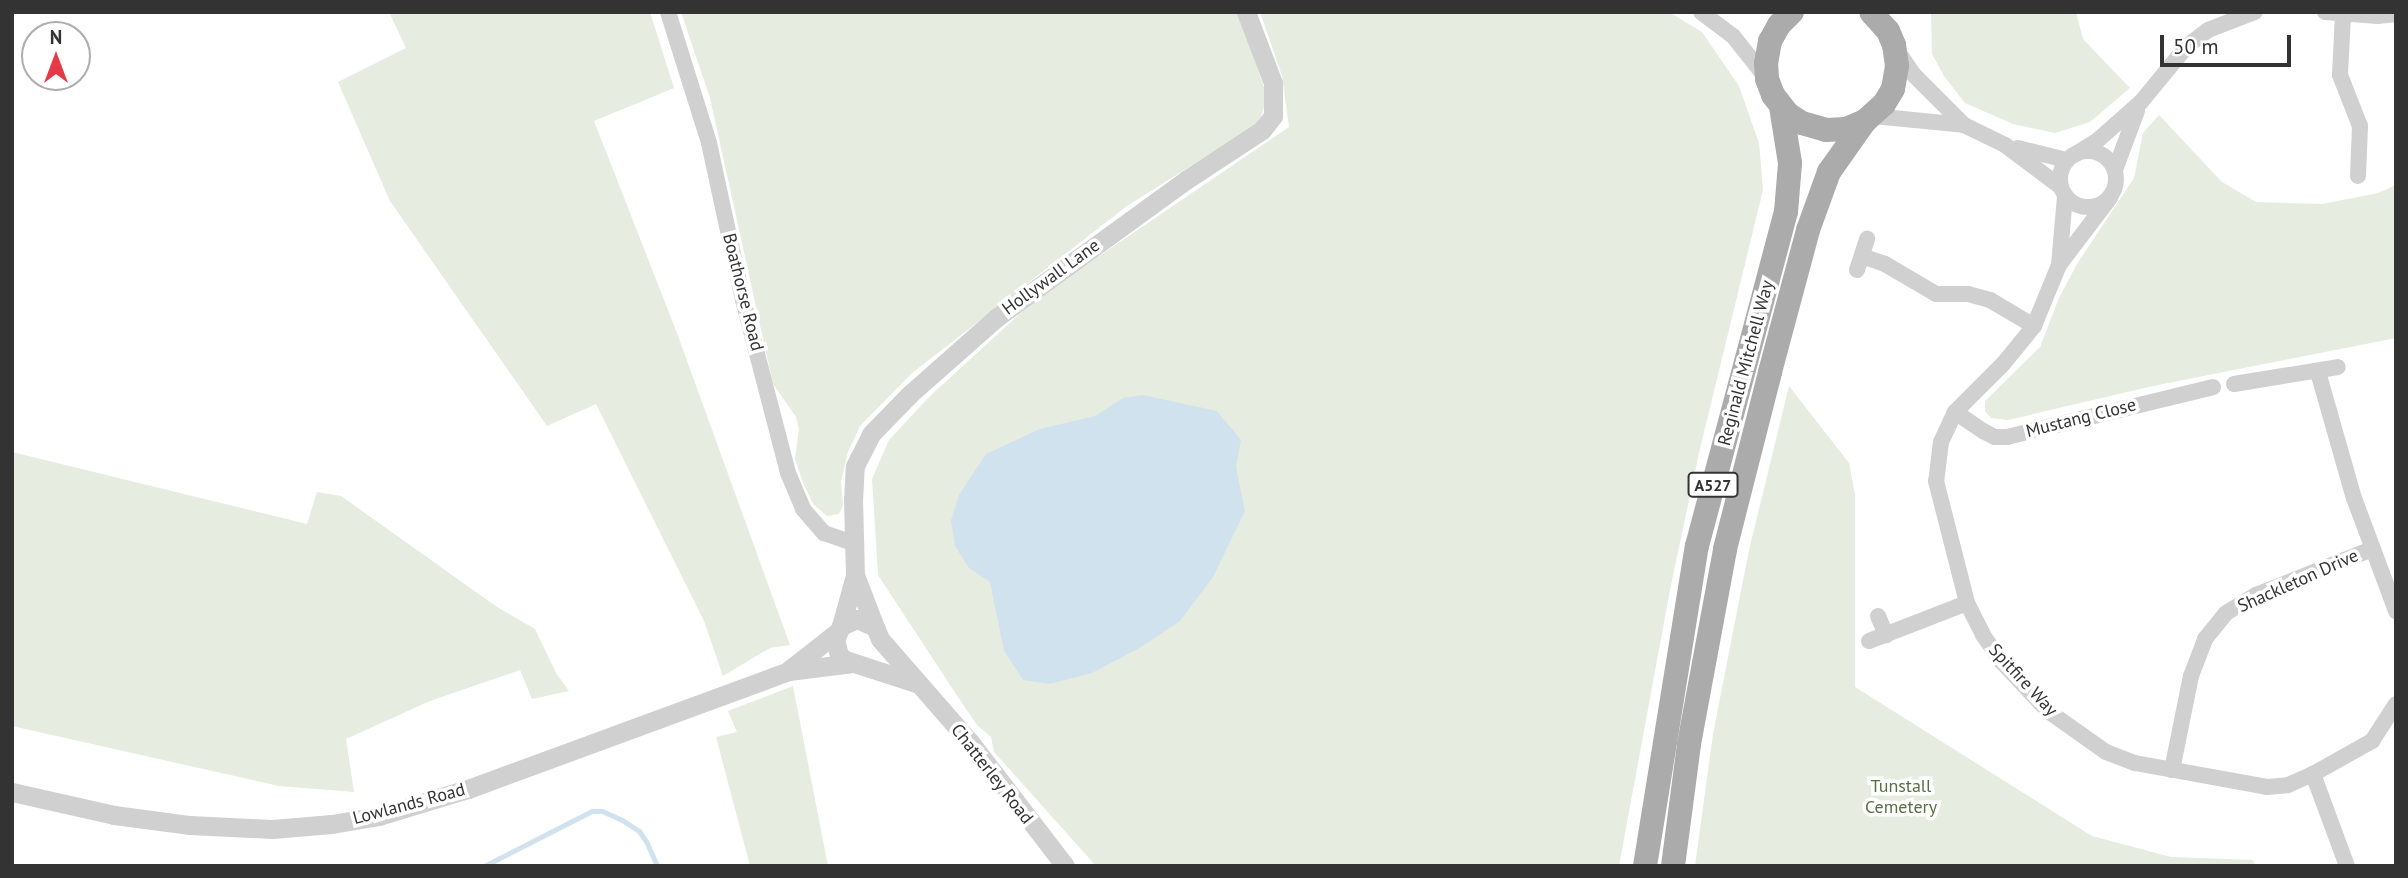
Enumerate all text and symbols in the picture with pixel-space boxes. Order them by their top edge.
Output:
north arrow [21,21,91,91]
scale bar [2163,21,2294,65]
text: N [50,25,62,49]
text: 50 m [2173,33,2219,60]
street label: Boathorse Road [718,231,768,353]
street label: Hollywall Lane [998,234,1104,320]
street label: Reginald Mitchell Way [1713,278,1779,448]
street label: Mustang Close [2024,394,2138,442]
road number: A527 [1687,472,1739,498]
street label: Shackleton Drive [2234,545,2362,617]
street label: Spitfire Way [1984,639,2062,721]
street label: Chatterley Road [946,719,1038,829]
park label: Tunstall Cemetery [1865,776,1937,818]
street label: Lowlands Road [351,779,467,829]

